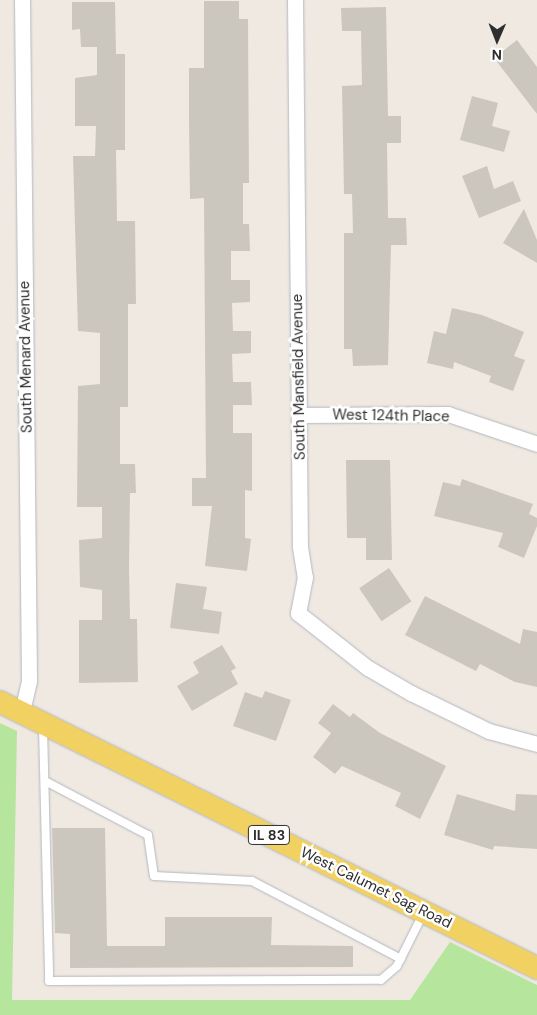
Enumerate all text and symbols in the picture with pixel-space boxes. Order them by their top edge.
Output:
north arrow [472,15,522,65]
text: N [491,46,502,64]
street label: South Menard Avenue [16,281,36,433]
street label: South Mansfield Avenue [289,294,309,460]
street label: West 124th Place [332,406,450,426]
road number: IL 83 [248,824,290,846]
street label: West Calumet Sag Road [298,844,454,932]

